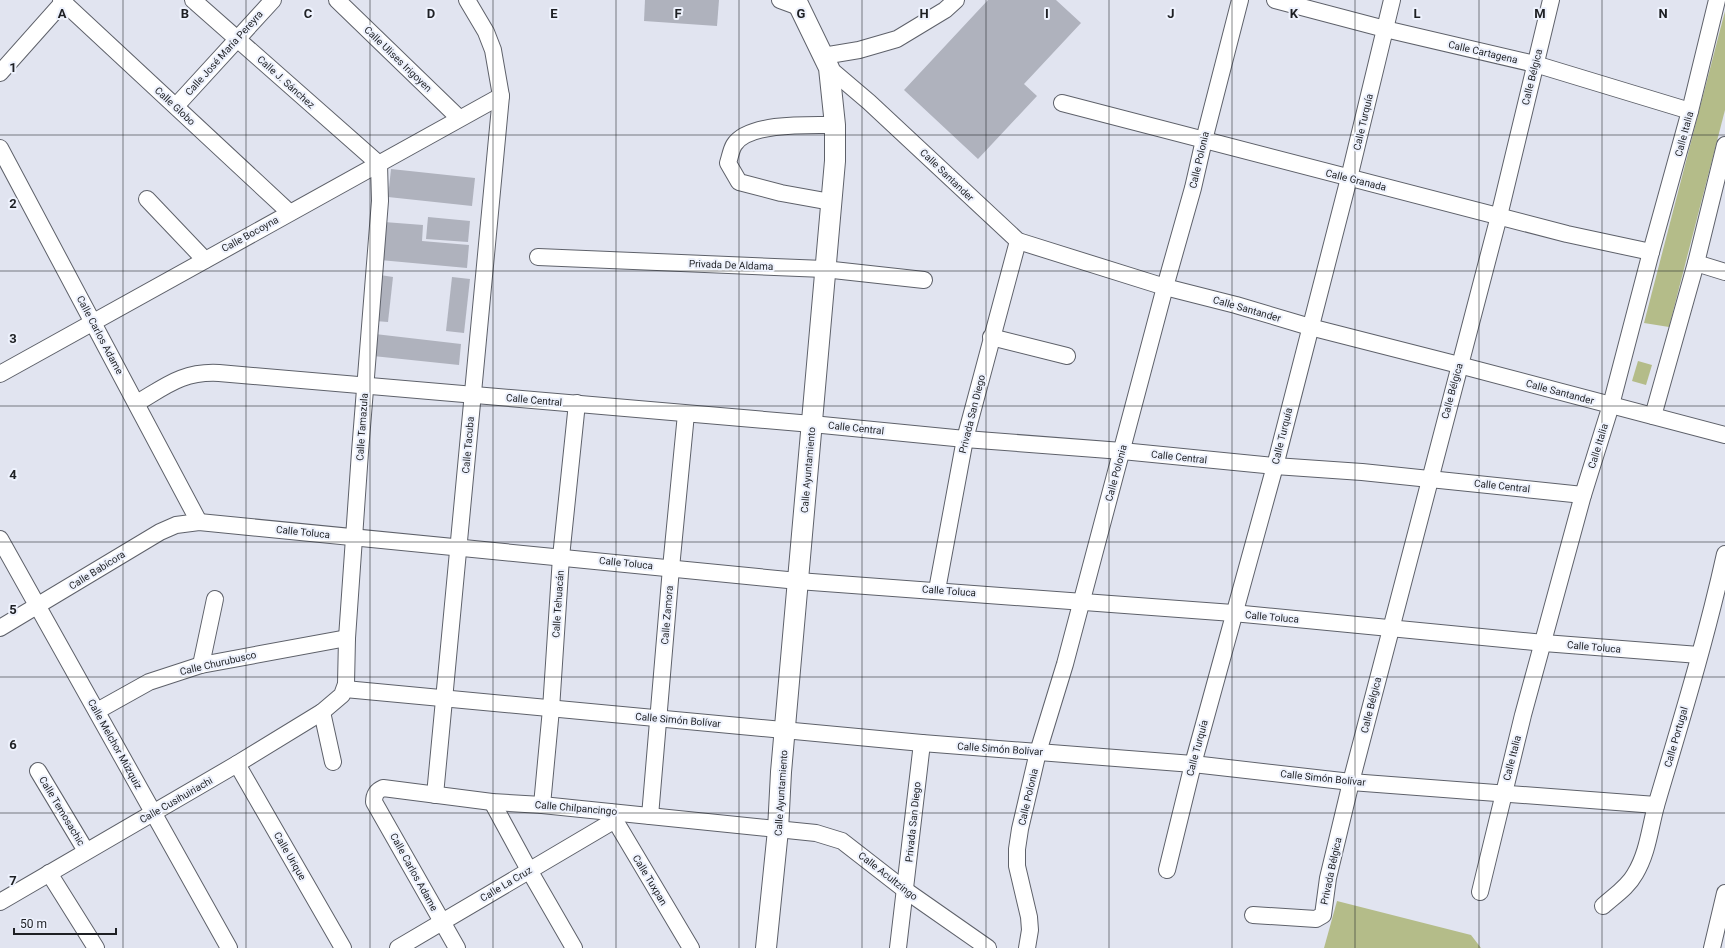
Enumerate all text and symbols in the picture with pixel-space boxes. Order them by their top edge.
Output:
text: A [58,6,67,21]
text: B [181,6,189,21]
text: C [304,6,313,21]
text: D [427,6,435,21]
text: E [550,6,558,21]
text: F [674,6,682,21]
text: G [797,6,806,21]
text: H [919,6,929,21]
text: I [1045,6,1049,21]
text: J [1167,6,1175,21]
text: K [1290,6,1299,21]
text: L [1413,6,1421,21]
text: M [1534,6,1546,21]
text: N [1658,6,1668,21]
street label: Calle José María Pereyra [183,8,265,98]
street label: Calle Ulises Irigoyen [362,24,434,94]
street label: Calle Cartagena [1447,39,1519,65]
street label: Calle Bélgica [1520,48,1544,106]
street label: Calle J. Sánchez [255,53,317,111]
text: 1 [9,60,17,75]
street label: Calle Globo [153,85,198,128]
street label: Calle Turquía [1351,93,1375,151]
street label: Calle Italia [1673,110,1695,158]
street label: Calle Polonia [1187,130,1211,190]
street label: Calle Santander [918,147,976,204]
street label: Calle Granada [1325,167,1387,193]
text: 2 [9,196,17,211]
street label: Calle Bocoyna [220,214,280,254]
street label: Privada De Aldama [689,258,773,272]
street label: Calle Carlos Adame [75,294,125,376]
street label: Calle Santander [1212,294,1283,324]
text: 3 [9,331,17,346]
street label: Calle Bélgica [1439,362,1465,420]
street label: Privada San Diego [957,373,987,455]
street label: Calle Santander [1525,378,1596,407]
street label: Calle Central [505,392,563,408]
street label: Calle Tamazula [354,393,370,461]
street label: Calle Turquía [1270,407,1294,465]
street label: Calle Tacuba [460,416,476,474]
street label: Calle Central [827,420,885,436]
street label: Calle Italia [1586,422,1610,470]
street label: Calle Ayuntamiento [799,426,817,513]
street label: Calle Polonia [1103,444,1129,502]
street label: Calle Central [1150,449,1208,465]
text: 4 [9,467,17,482]
street label: Calle Central [1473,478,1531,494]
street label: Calle Toluca [275,524,331,540]
street label: Calle Babícora [67,548,127,592]
street label: Calle Toluca [598,555,654,571]
street label: Calle Tehuacán [550,570,566,638]
street label: Calle Toluca [922,584,976,598]
street label: Calle Zamora [659,585,675,645]
text: 5 [9,602,17,617]
street label: Calle Toluca [1245,609,1299,625]
street label: Calle Toluca [1567,639,1621,655]
street label: Calle Churubusco [179,649,258,677]
street label: Calle Bélgica [1359,676,1383,734]
street label: Calle Melchor Múzquiz [86,697,144,791]
street label: Calle Portugal [1662,705,1690,769]
street label: Calle Simón Bolívar [635,711,722,729]
street label: Calle Turquía [1184,719,1210,777]
street label: Calle Italia [1501,734,1523,782]
text: 6 [9,737,17,752]
street label: Calle Simón Bolívar [957,741,1044,758]
street label: Calle Ayuntamiento [773,749,790,836]
street label: Calle Polonia [1016,767,1040,827]
street label: Calle Simón Bolívar [1280,768,1367,788]
street label: Calle Temosachic [37,774,87,848]
street label: Calle Cusihuiriachi [138,775,214,825]
street label: Privada San Diego [903,781,923,863]
street label: Calle Chilpancingo [534,799,618,817]
street label: Calle Urique [272,830,308,882]
street label: Calle Carlos Adame [388,831,440,913]
street label: Privada Bélgica [1318,836,1344,906]
street label: Calle Acultzingo [856,850,920,903]
street label: Calle Tuxpan [631,853,669,907]
street label: Calle La Cruz [478,864,534,904]
text: 7 [9,873,17,888]
scale bar [14,910,116,936]
text: 50 m [20,917,47,931]

